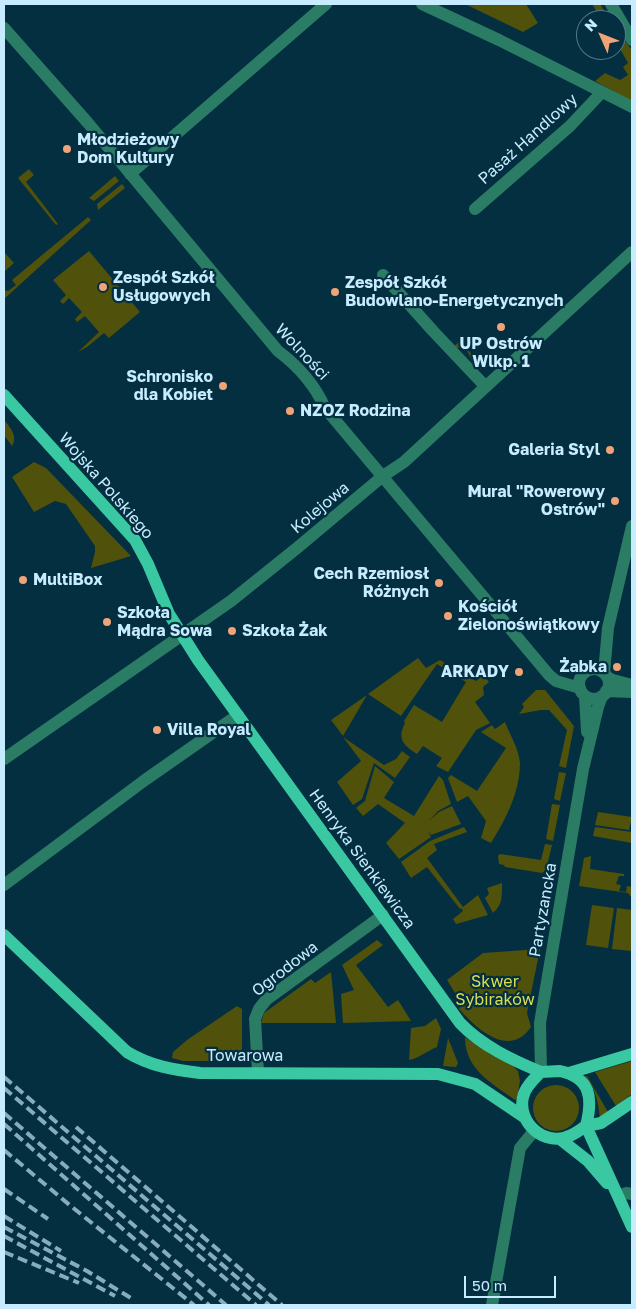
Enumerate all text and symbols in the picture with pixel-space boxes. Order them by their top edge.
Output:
north arrow [576,10,626,60]
text: N [581,15,600,35]
street label: Pasaż Handlowy [475,90,581,188]
place label: Młodzieżowy Dom Kultury [77,130,179,168]
marker: Młodzieżowy Dom Kultury [61,143,73,155]
place label: Zespół Szkół Usługowych [113,268,215,306]
place label: Zespół Szkół Budowlano-Energetycznych [345,273,564,311]
marker: Zespół Szkół Usługowych [97,281,109,293]
marker: Zespół Szkół Budowlano-Energetycznych [329,286,341,298]
street label: Wolności [271,320,333,384]
marker: UP Ostrów Wlkp. 1 [495,321,507,333]
place label: UP Ostrów Wlkp. 1 [460,334,542,372]
place label: Schronisko dla Kobiet [126,367,213,405]
marker: Schronisko dla Kobiet [217,380,229,392]
place label: NZOZ Rodzina [300,401,410,421]
marker: NZOZ Rodzina [284,405,296,417]
street label: Wojska Polskiego [55,429,157,543]
place label: Galeria Styl [508,440,600,460]
marker: Galeria Styl [604,444,616,456]
street label: Kolejowa [287,478,353,538]
place label: Mural "Rowerowy Ostrów" [467,482,605,520]
marker: Mural "Rowerowy Ostrów" [609,495,621,507]
place label: Cech Rzemiosł Różnych [313,564,429,602]
place label: MultiBox [33,570,102,590]
marker: MultiBox [17,574,29,586]
marker: Cech Rzemiosł Różnych [433,577,445,589]
place label: Kościół Zielonoświątkowy [458,597,600,635]
place label: Szkoła Mądra Sowa [117,603,212,641]
marker: Kościół Zielonoświątkowy [442,610,454,622]
marker: Szkoła Mądra Sowa [101,616,113,628]
place label: Szkoła Żak [242,621,328,641]
marker: Szkoła Żak [226,625,238,637]
place label: Żabka [559,657,607,677]
marker: Żabka [611,661,623,673]
place label: ARKADY [441,662,509,682]
marker: ARKADY [513,666,525,678]
place label: Villa Royal [167,720,251,740]
marker: Villa Royal [151,724,163,736]
street label: Henryka Sienkiewicza [305,785,419,933]
street label: Partyzancka [525,861,561,959]
street label: Ogrodowa [248,937,322,1001]
park label: Skwer Sybiraków [455,972,535,1010]
street label: Towarowa [207,1046,283,1066]
scale bar [466,1266,558,1298]
text: 50 m [472,1276,507,1294]

